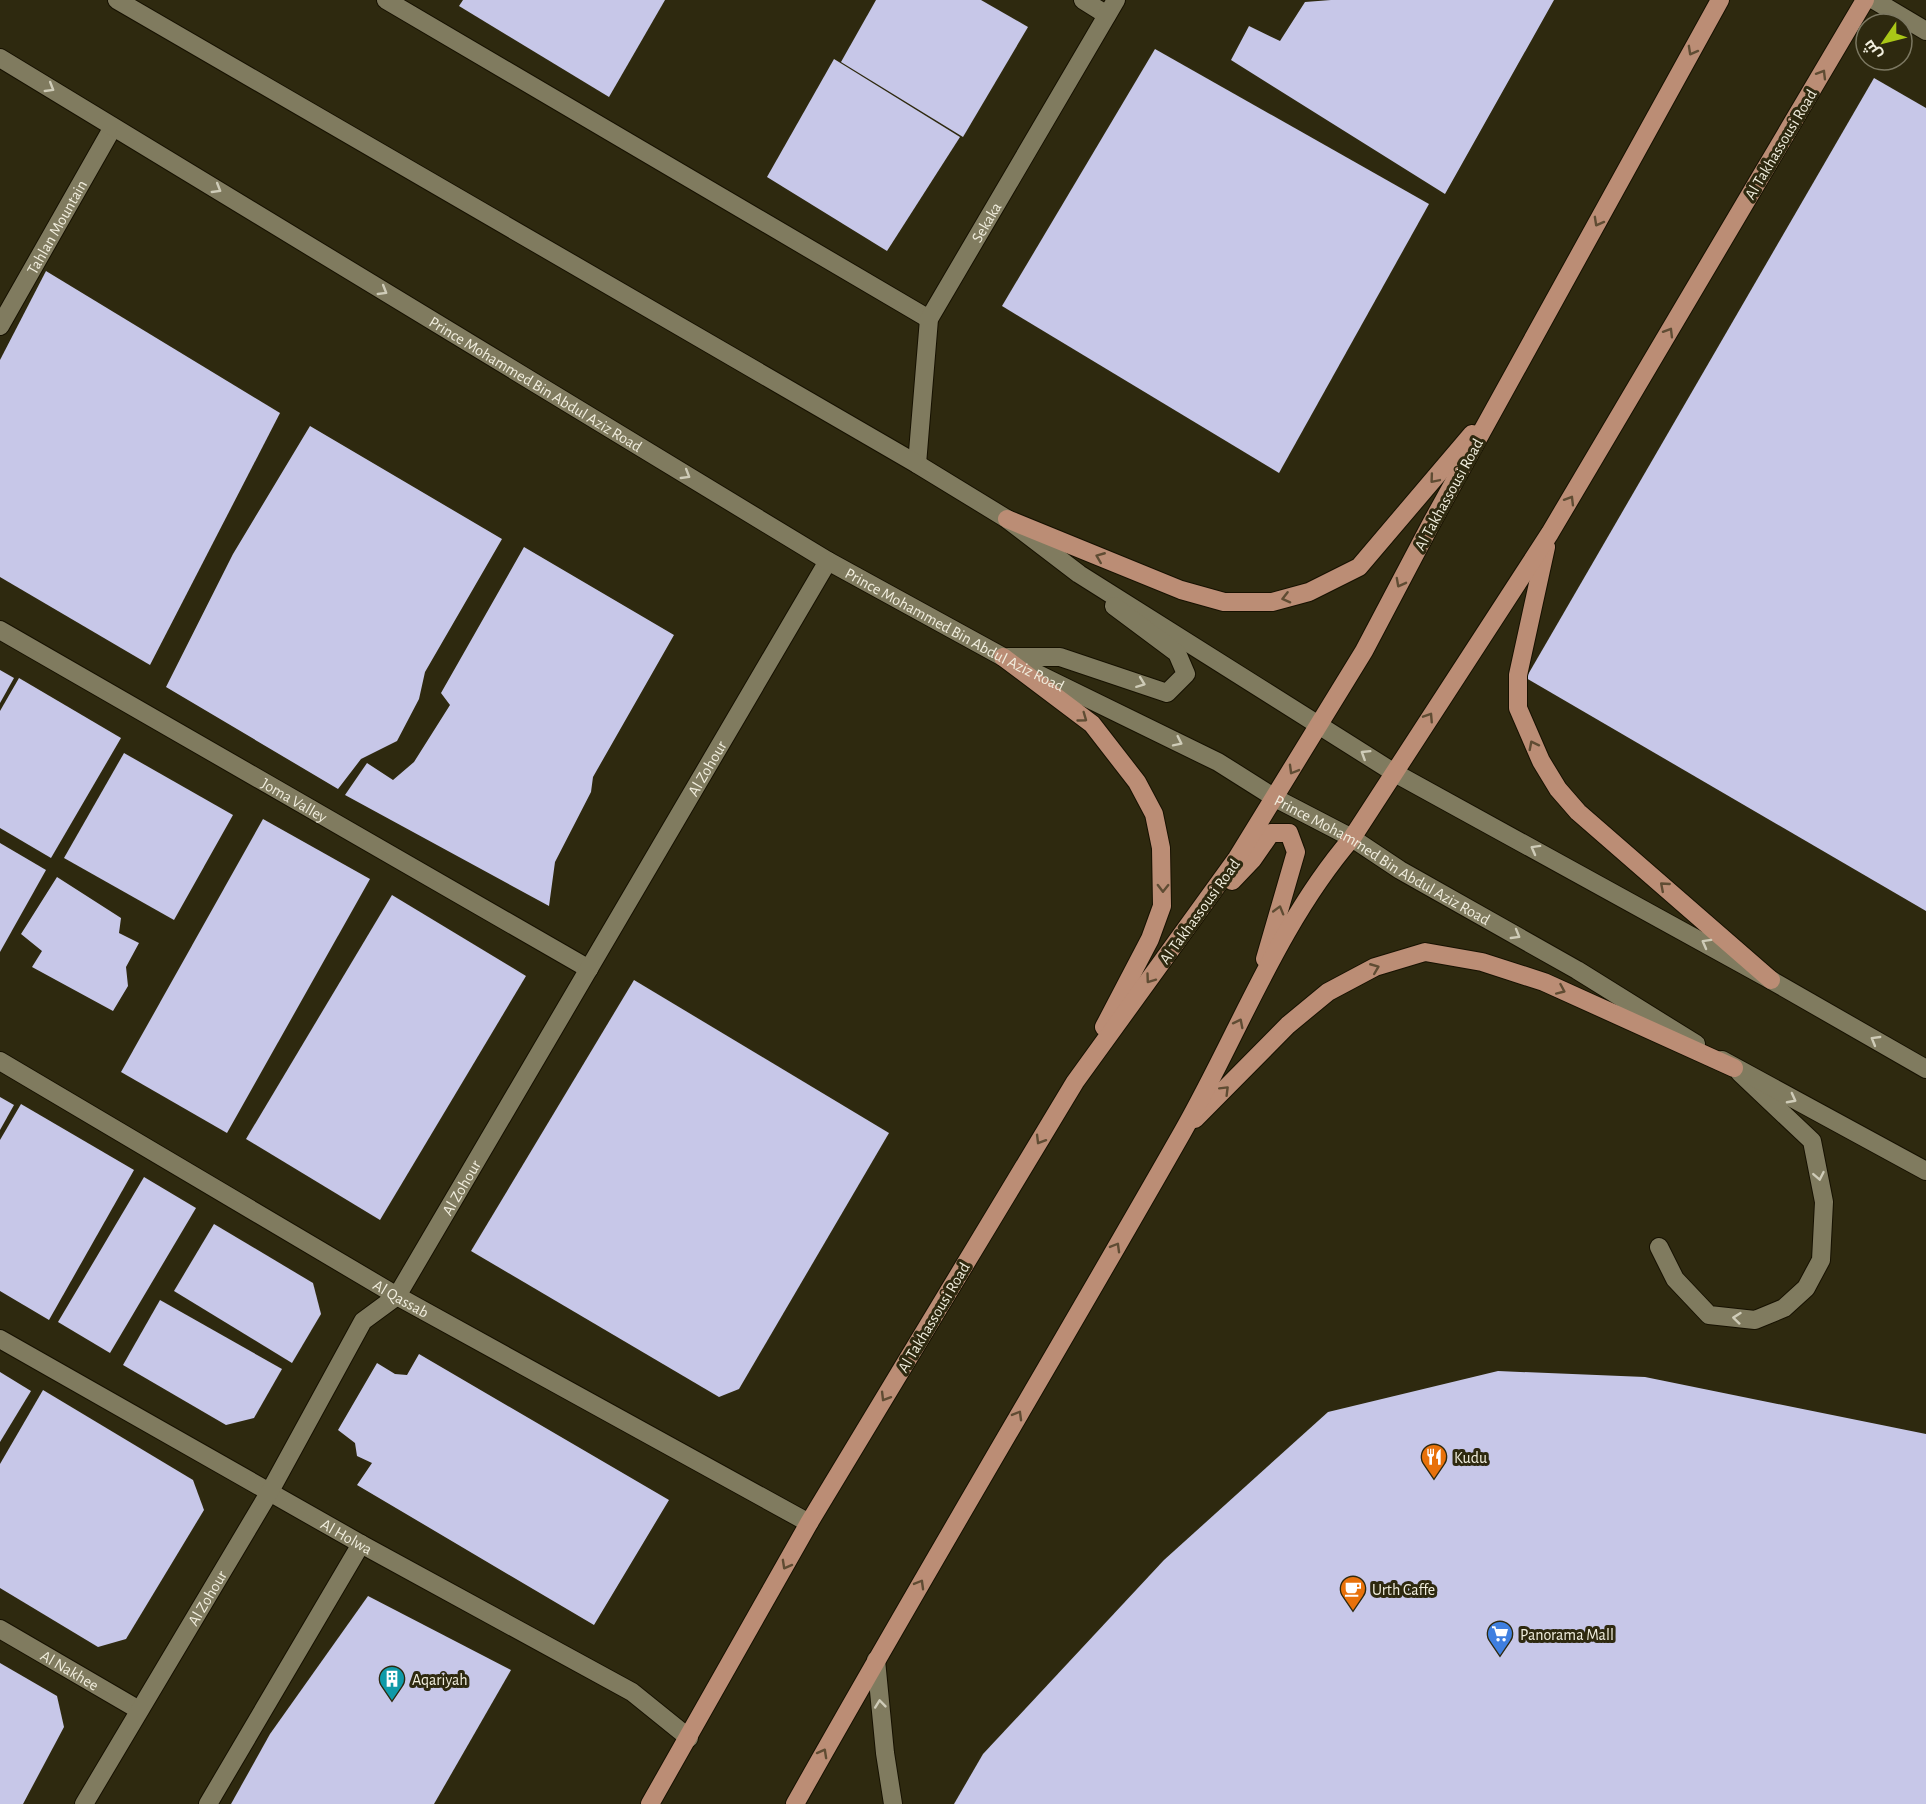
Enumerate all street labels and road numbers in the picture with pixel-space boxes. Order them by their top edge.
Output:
street label: Al Takhassousi Road [1742,87,1820,202]
street label: Tahlan Mountain [24,177,90,277]
street label: Sekaka [969,200,1005,245]
street label: Prince Mohammed Bin Abdul Aziz Road [426,314,645,455]
street label: Al Takhassousi Road [1412,436,1486,553]
street label: Prince Mohammed Bin Abdul Aziz Road [842,565,1067,695]
street label: Al Zohour [685,738,730,799]
street label: Joma Valley [259,775,330,827]
street label: Prince Mohammed Bin Abdul Aziz Road [1272,792,1493,928]
street label: Al Takhassousi Road [1157,856,1243,967]
street label: Al Zohour [439,1157,484,1218]
street label: Al Takhassousi Road [895,1260,973,1375]
street label: Al Qassab [370,1277,431,1321]
street label: Al Holwa [318,1516,375,1558]
street label: Al Zohour [185,1567,230,1629]
street label: Al Nakhee [38,1648,101,1694]

